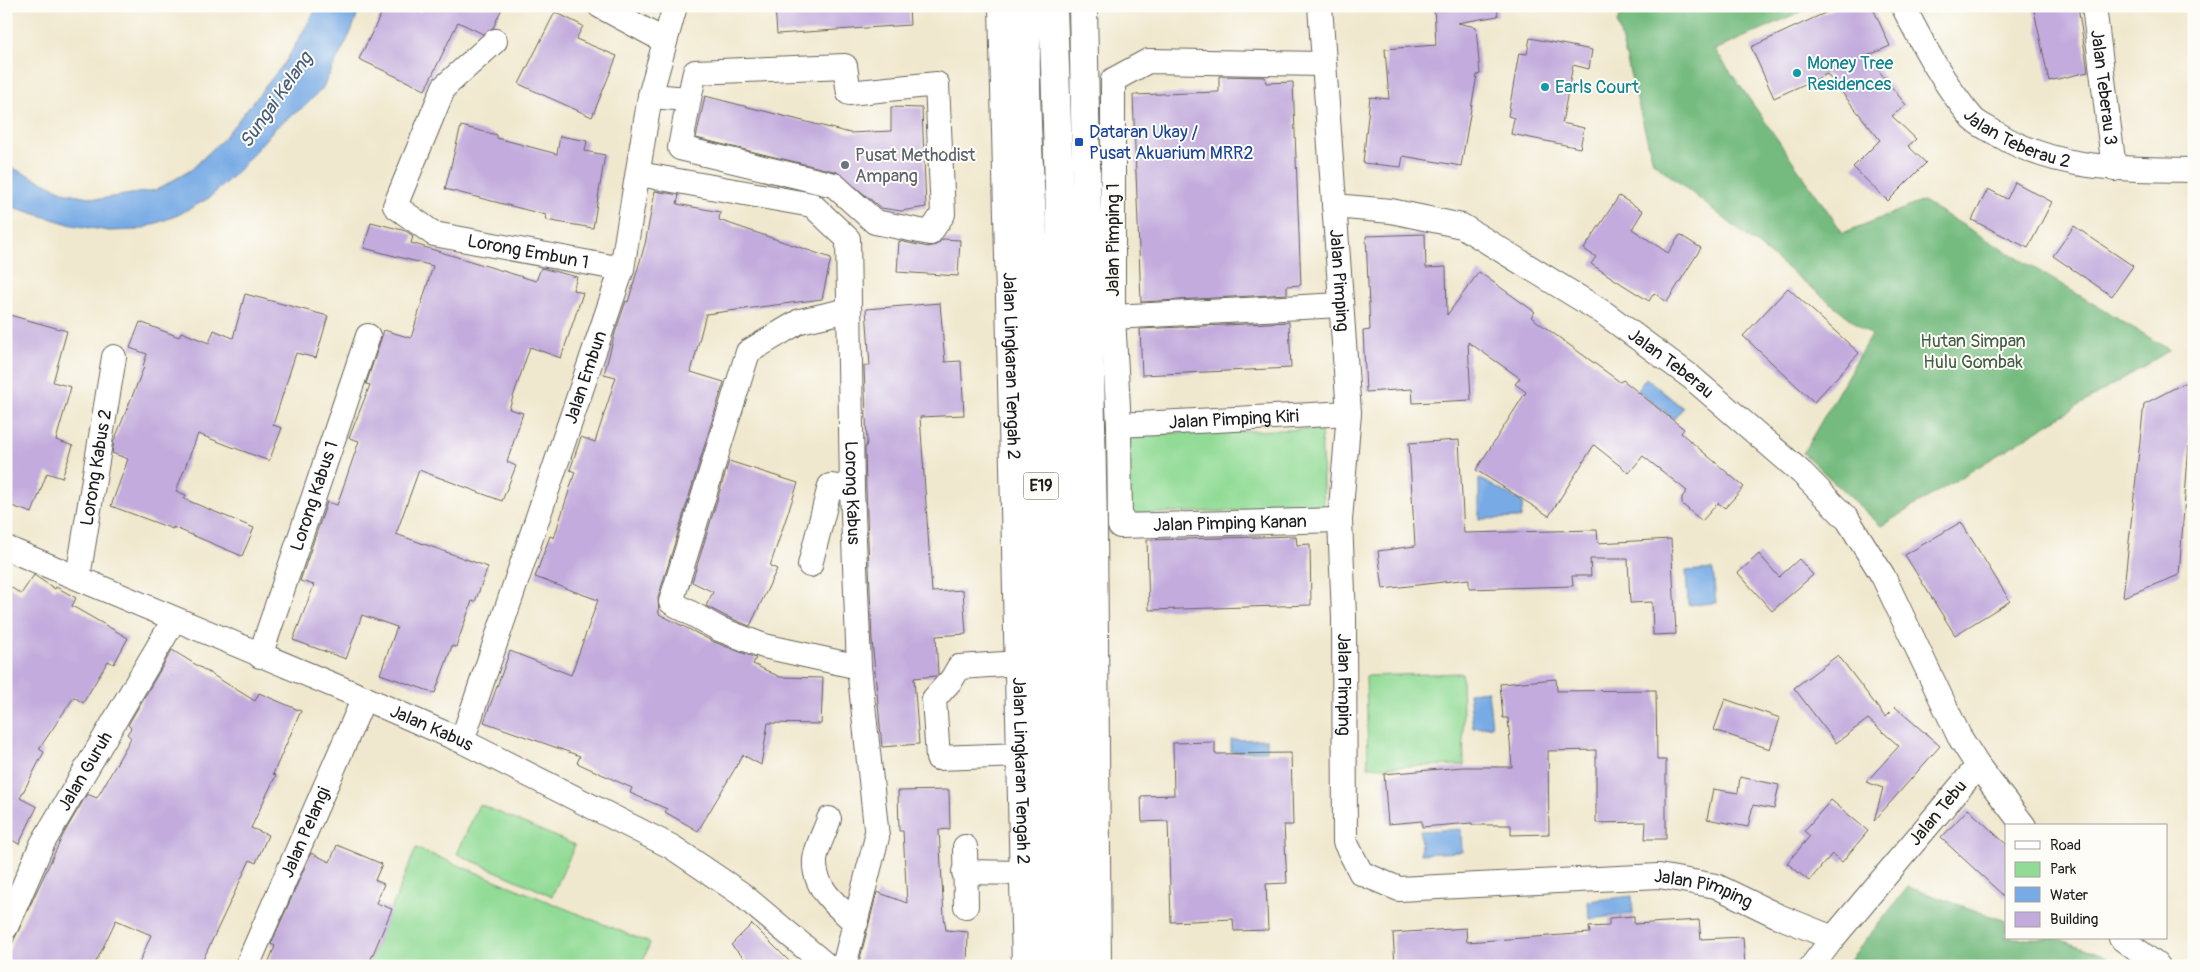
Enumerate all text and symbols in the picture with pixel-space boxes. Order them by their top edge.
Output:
street label: Jalan Teberau 3 [2085,28,2122,146]
water label: Sungai Kelang [234,46,319,152]
place label: Money Tree Residences [1807,52,1893,96]
marker: Money Tree Residences [1791,67,1803,79]
place label: Earls Court [1555,76,1640,99]
marker: Earls Court [1539,81,1551,93]
street label: Jalan Teberau 2 [1958,104,2073,173]
place label: Dataran Ukay / Pusat Akuarium MRR2 [1089,121,1254,165]
marker: Dataran Ukay / Pusat Akuarium MRR2 [1073,136,1085,148]
place label: Pusat Methodist Ampang [855,144,976,188]
marker: Pusat Methodist Ampang [839,159,851,171]
street label: Jalan Pimping 1 [1102,183,1125,297]
street label: Jalan Pimping [1324,228,1355,332]
street label: Lorong Embun 1 [465,229,591,274]
street label: Jalan Lingkaran Tengah 2 [998,272,1025,460]
street label: Jalan Teberau [1623,323,1719,403]
street label: Jalan Embun [559,328,612,427]
park label: Hutan Simpan Hulu Gombak [1920,330,2026,374]
street label: Jalan Pimping Kiri [1168,404,1300,434]
street label: Lorong Kabus 2 [75,408,117,527]
street label: Lorong Kabus 1 [285,438,343,554]
street label: Lorong Kabus [840,441,866,545]
road number: E19 [1024,472,1058,500]
street label: Jalan Pimping Kanan [1153,509,1307,537]
street label: Jalan Pimping [1333,633,1356,736]
street label: Jalan Lingkaran Tengah 2 [1008,677,1035,865]
street label: Jalan Kabus [387,699,477,756]
street label: Jalan Guruh [53,727,117,815]
street label: Jalan Tebu [1904,775,1972,851]
street label: Jalan Pelangi [276,783,335,881]
legend [2005,824,2168,940]
text: Road [2050,836,2081,855]
text: Park [2050,860,2077,879]
street label: Jalan Pimping [1653,864,1757,914]
text: Water [2050,886,2089,905]
text: Building [2050,910,2098,929]

